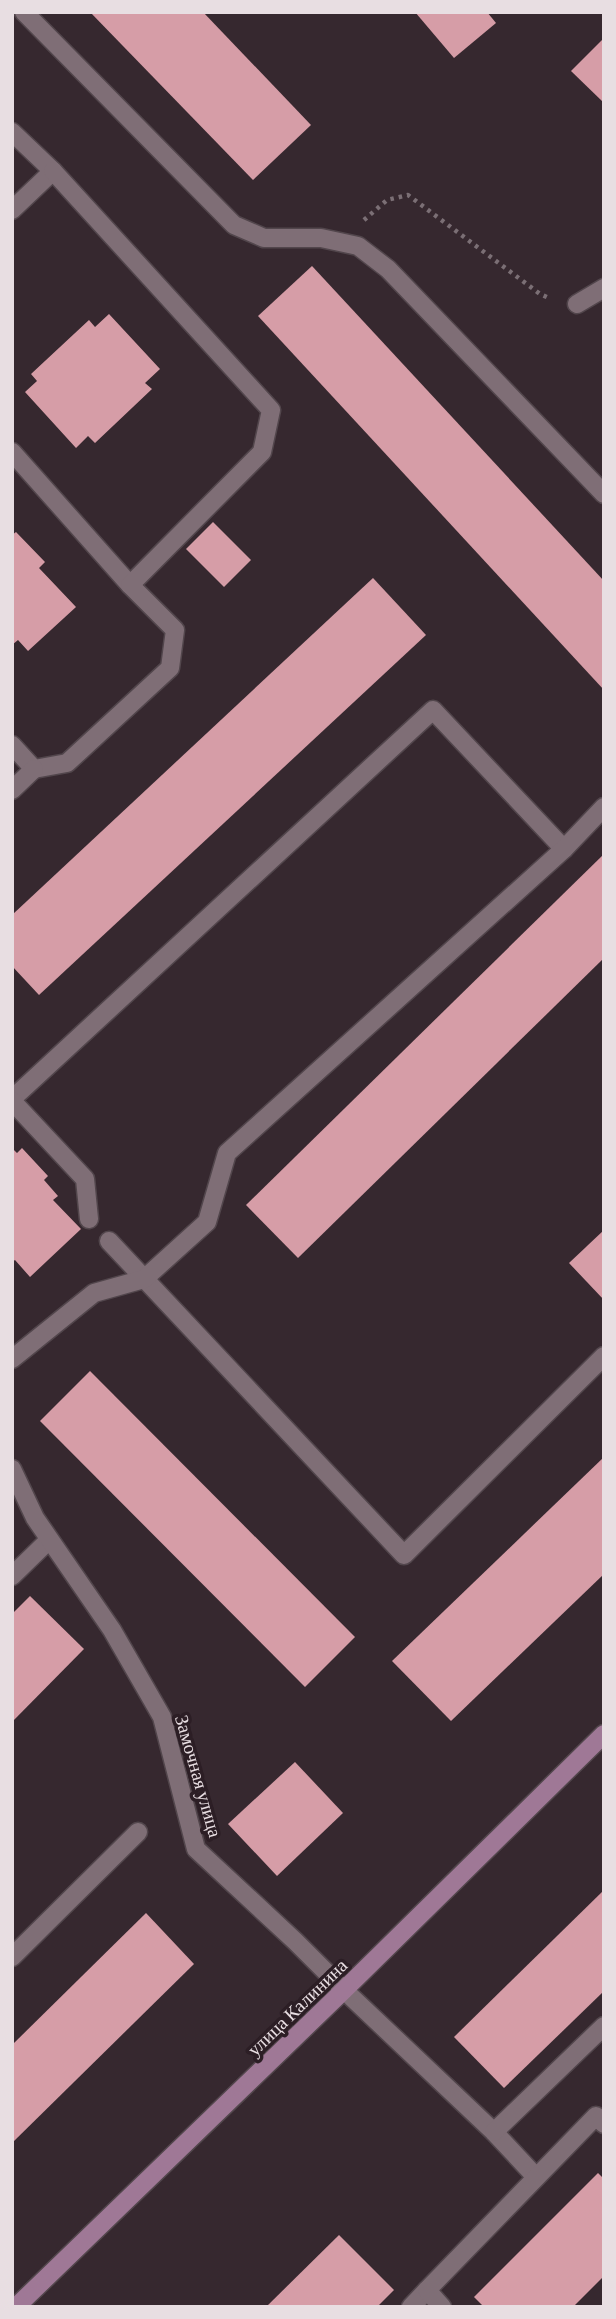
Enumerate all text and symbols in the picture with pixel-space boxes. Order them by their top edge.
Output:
street label: Замочная улица [171,1713,226,1840]
street label: улица Калинина [243,1954,352,2060]

